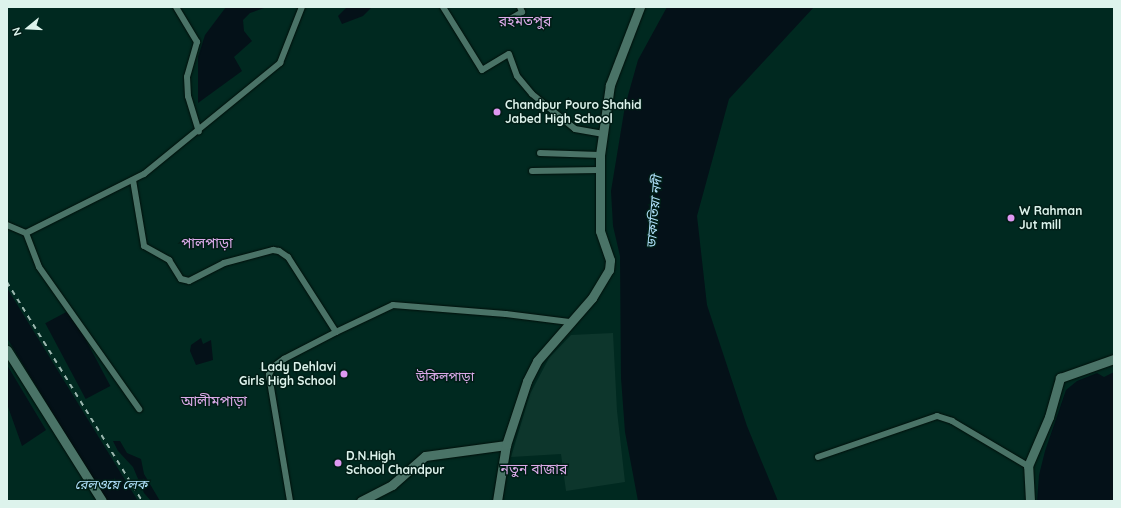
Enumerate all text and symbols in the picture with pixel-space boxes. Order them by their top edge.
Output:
north arrow [8,8,48,48]
district label: রহমতপুর [499,13,551,29]
text: N [9,26,24,38]
place label: Chandpur Pouro Shahid Jabed High School [505,98,641,126]
marker: Chandpur Pouro Shahid Jabed High School [492,107,502,117]
water label: ডাকাতিয়া নদী [643,175,665,249]
place label: W Rahman Jut mill [1019,204,1082,232]
marker: W Rahman Jut mill [1006,213,1016,223]
district label: পালপাড়া [181,235,233,251]
place label: Lady Dehlavi Girls High School [239,360,336,388]
district label: উকিলপাড়া [416,368,474,384]
marker: Lady Dehlavi Girls High School [339,369,349,379]
district label: আলীমপাড়া [181,393,247,409]
place label: D.N.High School Chandpur [346,449,445,477]
marker: D.N.High School Chandpur [333,458,343,468]
district label: নতুন বাজার [501,461,567,477]
water label: রেলওয়ে লেক [75,476,147,492]

